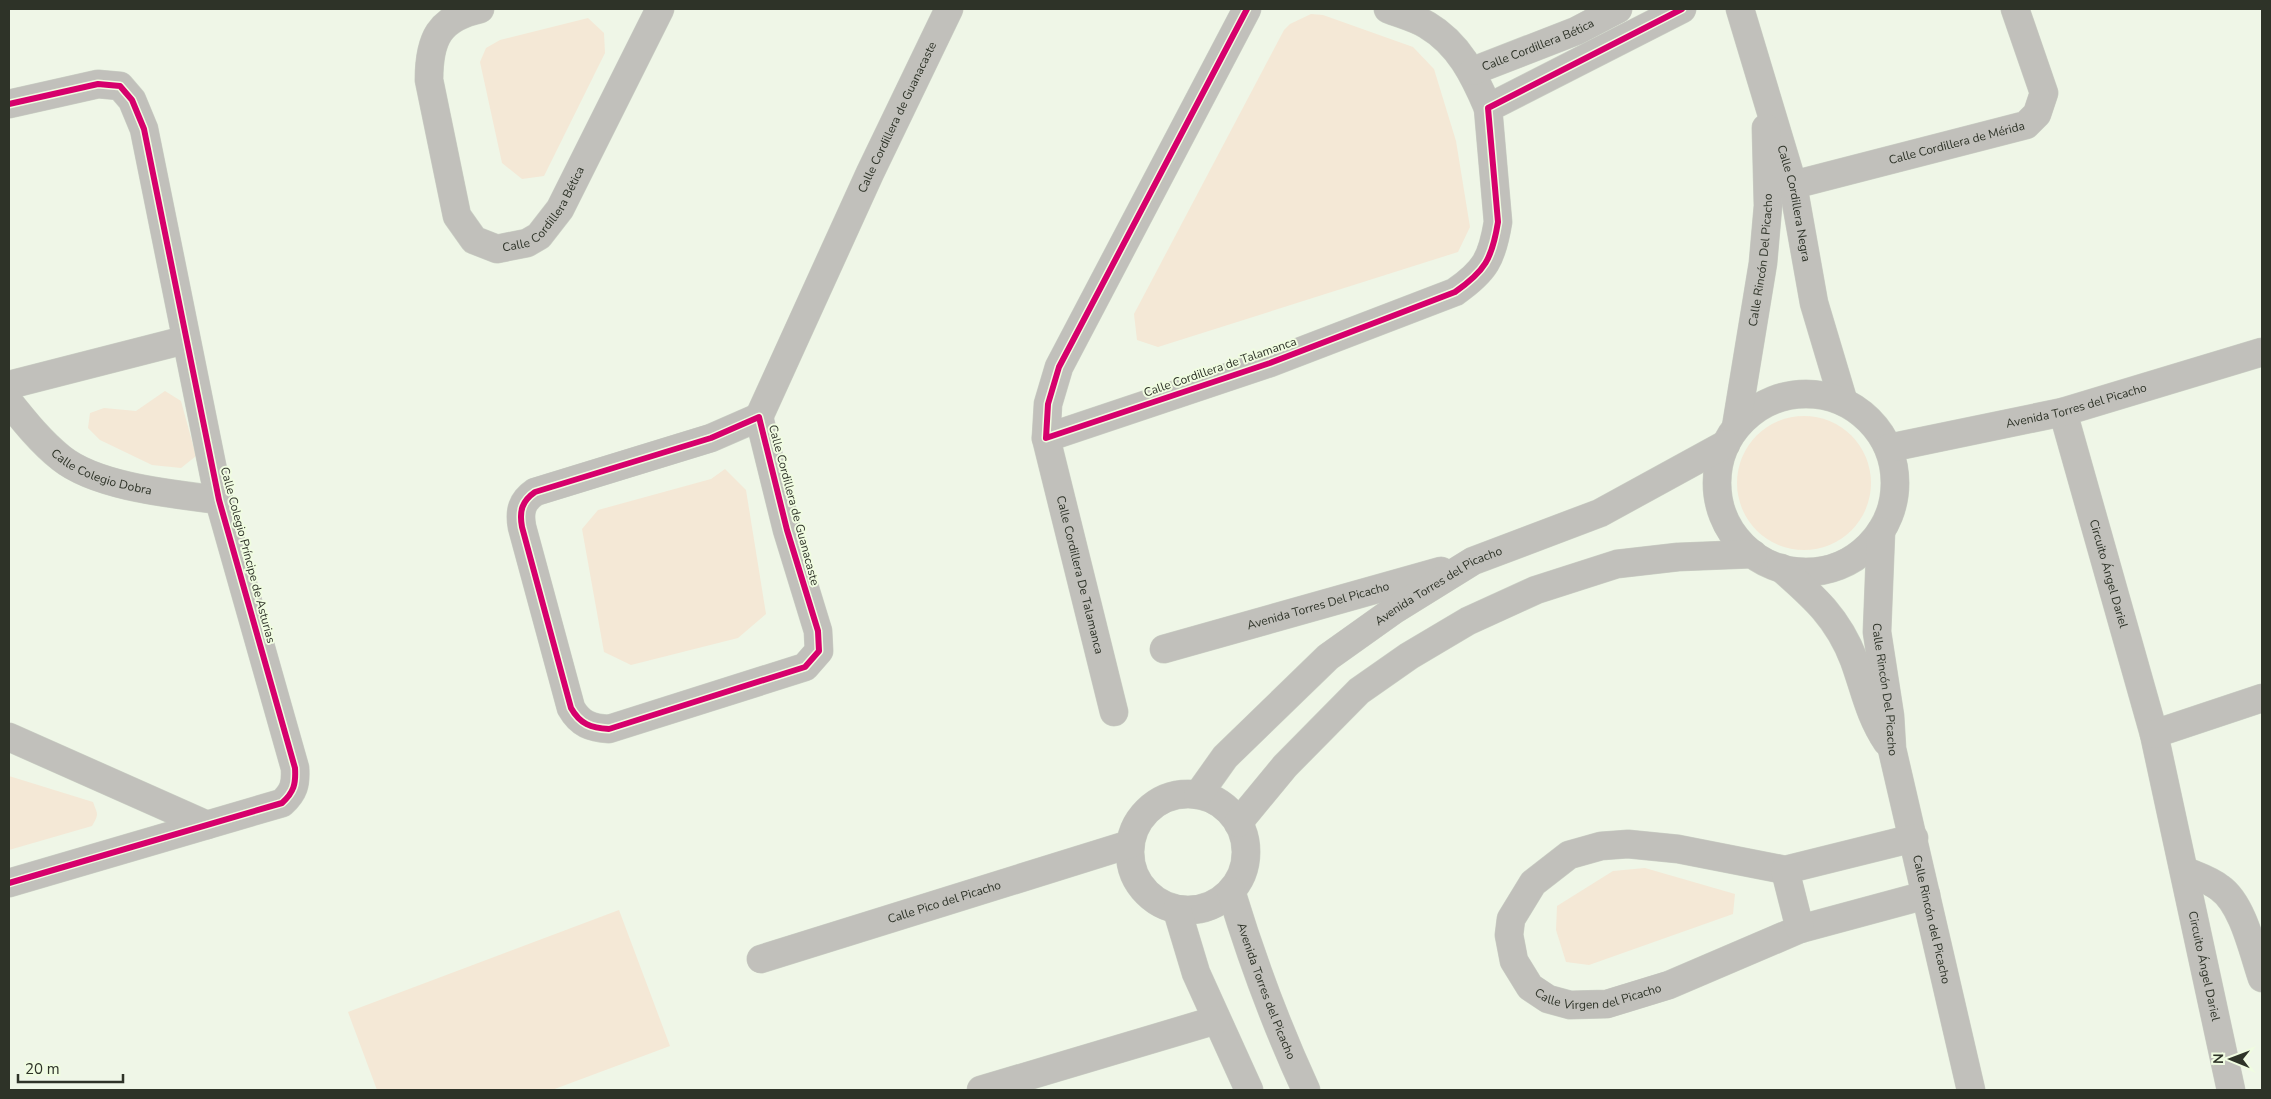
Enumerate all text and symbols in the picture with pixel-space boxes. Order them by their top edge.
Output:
street label: Calle Cordillera Bética [1480,15,1597,75]
street label: Calle Cordillera de Guanacaste [854,39,940,195]
street label: Calle Cordillera de Mérida [1887,118,2026,168]
street label: Calle Cordillera Negra [1773,143,1815,263]
street label: Calle Cordillera Bética [501,164,588,256]
street label: Calle Rincón Del Picacho [1745,193,1776,328]
street label: Calle Cordillera de Talamanca [1141,333,1299,401]
street label: Avenida Torres del Picacho [2004,379,2149,432]
street label: Calle Cordillera de Guanacaste [765,423,823,587]
street label: Calle Colegio Dobra [48,445,153,498]
street label: Calle Colegio Príncipe de Asturias [217,465,279,645]
street label: Calle Cordillera De Talamanca [1053,494,1107,656]
street label: Circuito Ángel Dariel [2086,518,2132,630]
street label: Avenida Torres del Picacho [1372,543,1505,629]
street label: Avenida Torres Del Picacho [1245,578,1391,633]
street label: Calle Rincón Del Picacho [1869,623,1901,758]
street label: Calle Rincón del Picacho [1909,853,1954,986]
street label: Calle Pico del Picacho [886,877,1003,927]
street label: Circuito Ángel Dariel [2185,910,2224,1023]
street label: Avenida Torres del Picacho [1233,920,1299,1062]
street label: Calle Virgen del Picacho [1531,980,1664,1013]
north arrow [2206,1034,2256,1084]
scale bar [18,1052,122,1084]
text: N [2209,1053,2228,1064]
text: 20 m [25,1059,60,1079]

